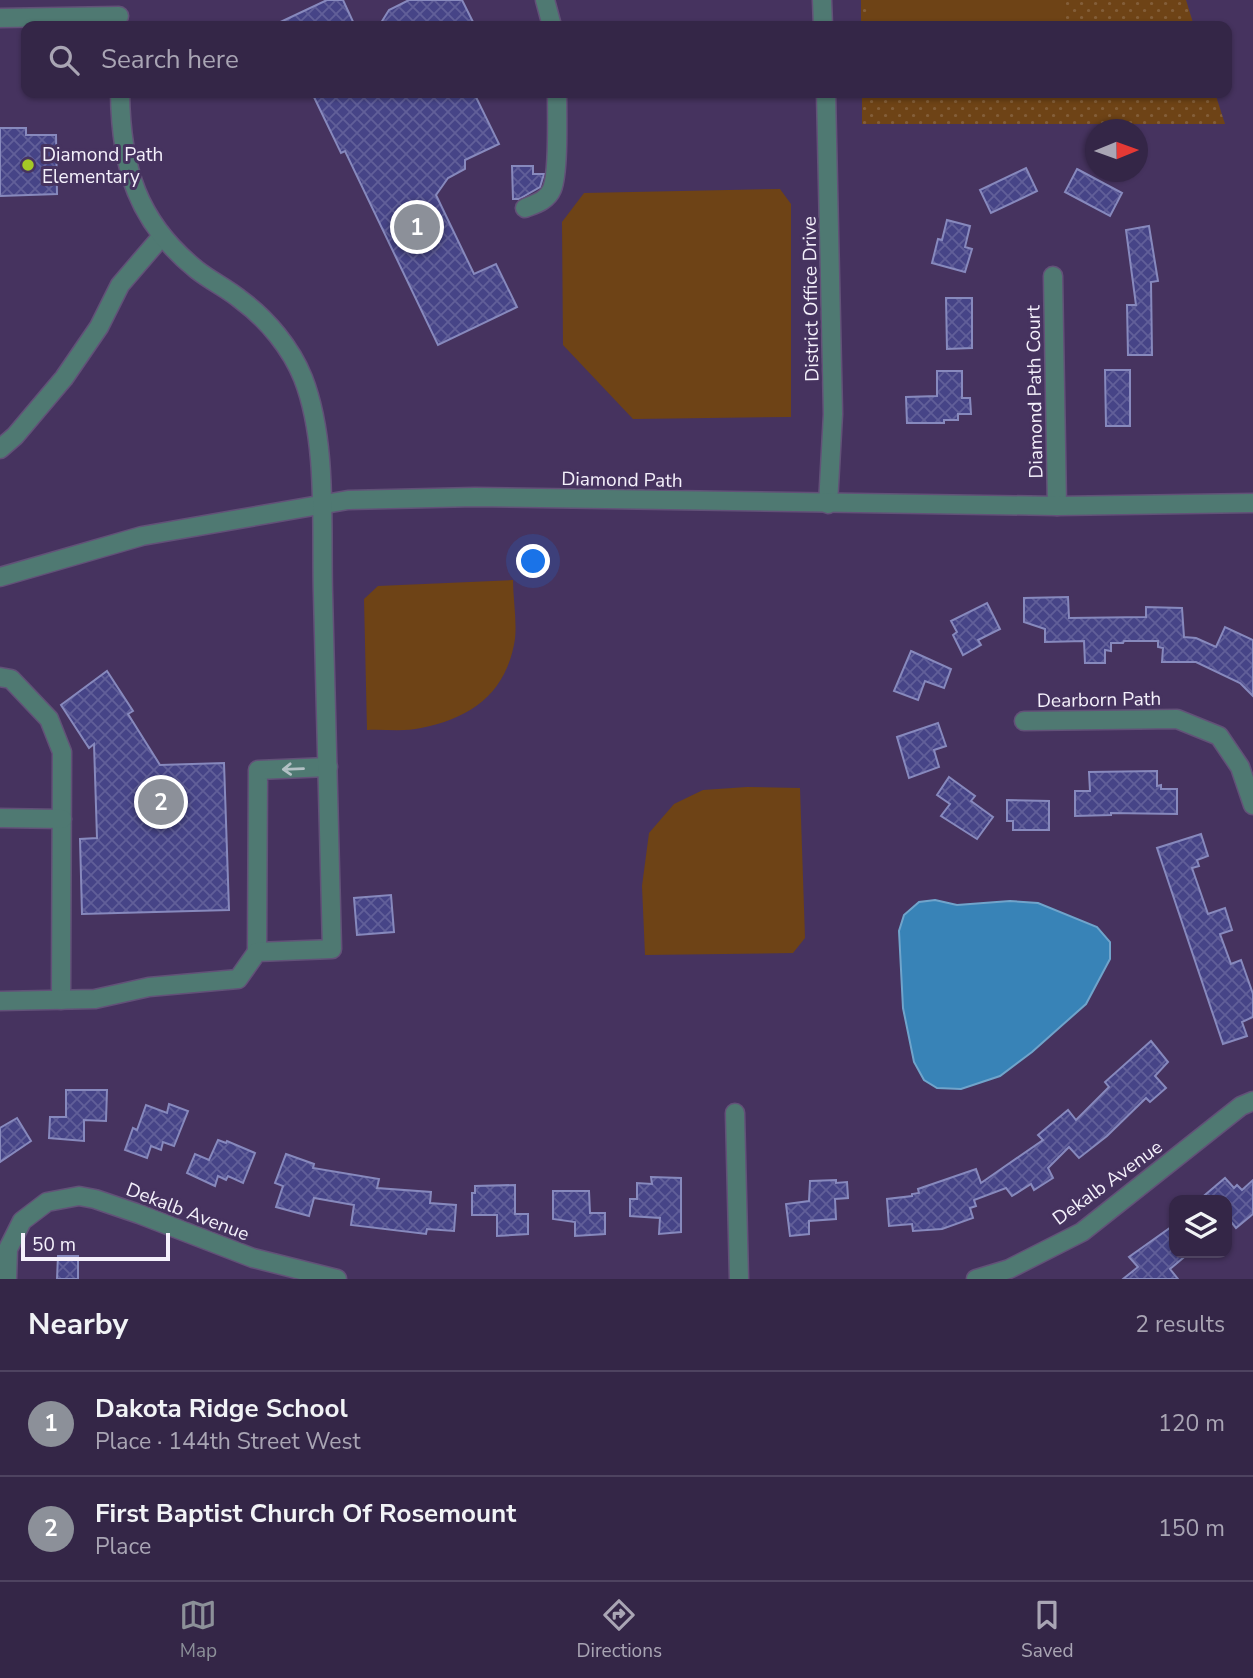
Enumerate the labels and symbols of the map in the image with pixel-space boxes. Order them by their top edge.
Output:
north arrow [1085,119,1148,182]
place label: Diamond Path Elementary [42,142,163,190]
marker: Diamond Path Elementary [20,157,36,173]
pin: 1 [394,201,440,253]
street label: District Office Drive [797,216,825,382]
street label: Diamond Path Court [1020,305,1050,479]
street label: Diamond Path [561,466,683,494]
your location [516,544,550,578]
street label: Dearborn Path [1037,686,1161,714]
one-way arrow [282,762,305,775]
pin: 2 [138,776,184,828]
street label: Dekalb Avenue [1047,1134,1168,1232]
street label: Dekalb Avenue [122,1177,253,1247]
scale bar [21,1230,170,1262]

